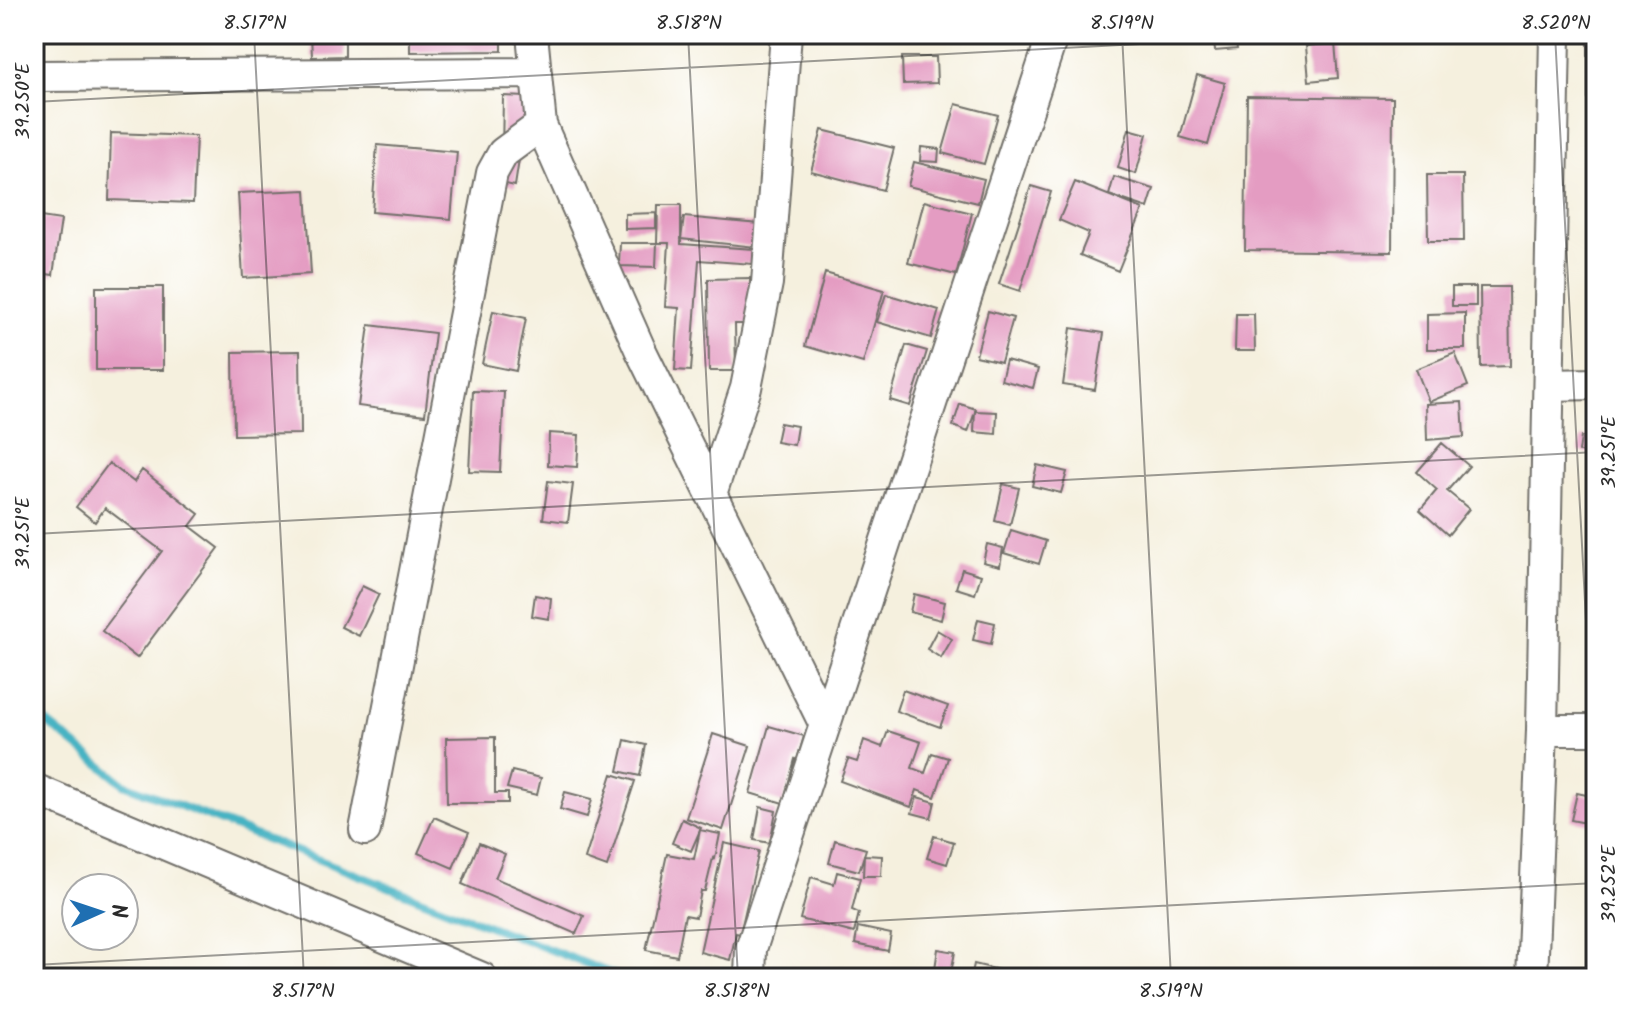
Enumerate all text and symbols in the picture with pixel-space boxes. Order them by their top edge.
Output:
text: 8.517°N [223,8,287,40]
text: 8.518°N [656,8,722,40]
text: 8.519°N [1090,8,1154,40]
text: 8.520°N [1521,8,1591,40]
text: 39.250°E [8,61,40,139]
text: 39.251°E [1594,414,1626,489]
text: 39.251°E [8,495,40,570]
text: 39.252°E [1594,844,1626,923]
north arrow [60,872,140,952]
text: N [100,903,135,919]
text: 8.517°N [271,976,335,1008]
text: 8.518°N [704,976,770,1008]
text: 8.519°N [1139,976,1203,1008]

